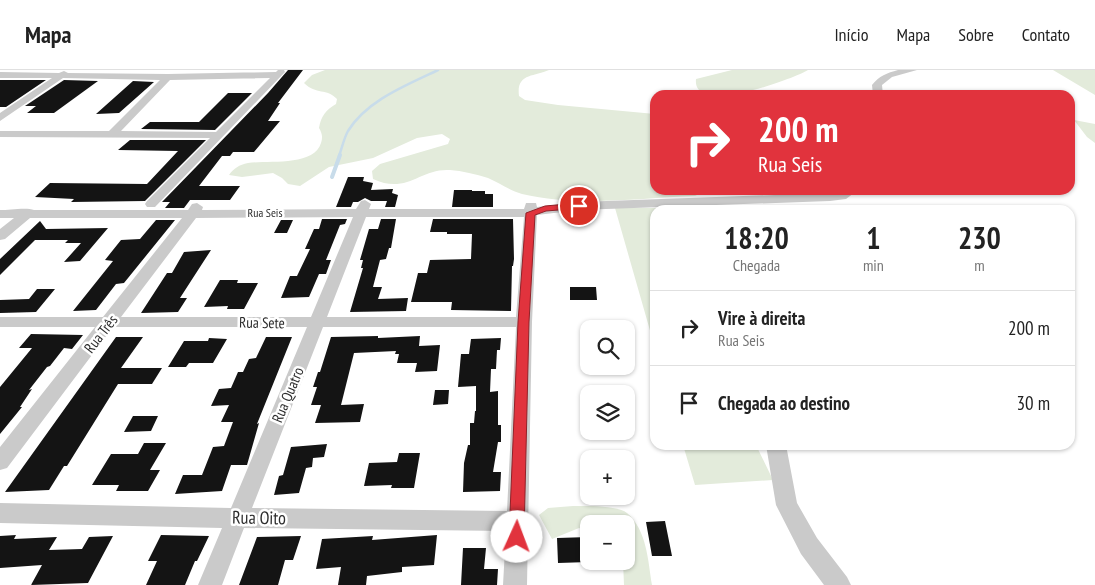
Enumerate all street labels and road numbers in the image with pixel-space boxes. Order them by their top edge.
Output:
street label: Rua Seis [247,205,283,220]
street label: Rua Três [80,311,121,357]
street label: Rua Sete [239,313,285,332]
street label: Rua Quatro [267,364,308,425]
street label: Rua Oito [232,506,286,529]

